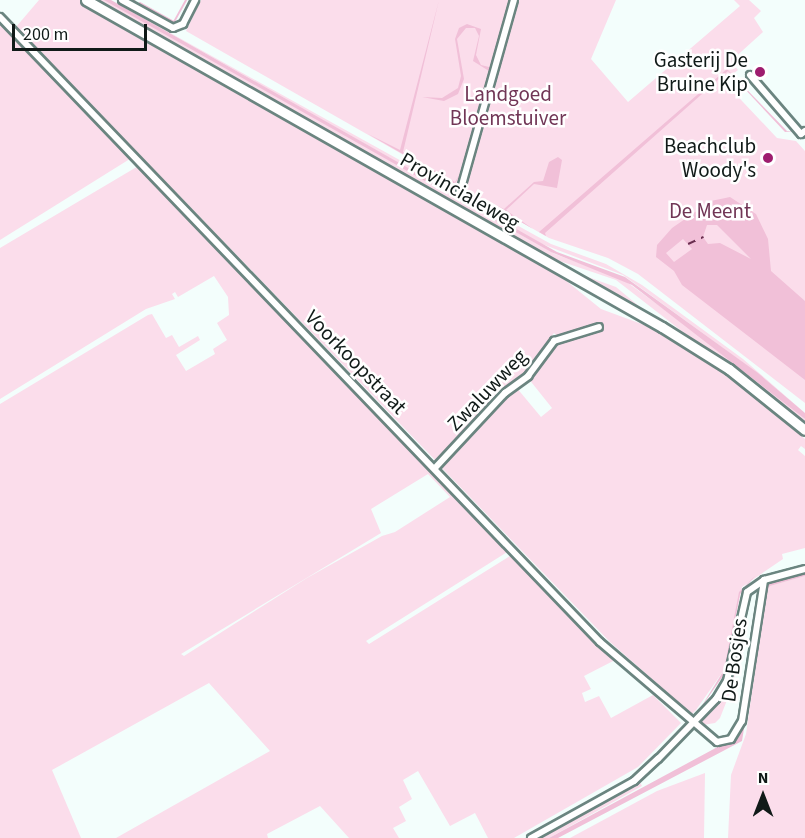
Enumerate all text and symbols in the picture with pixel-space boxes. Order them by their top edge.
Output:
scale bar [15,12,150,50]
text: 200 m [23,22,68,47]
place label: Gasterij De Bruine Kip [654,47,748,97]
marker: Gasterij De Bruine Kip [753,65,767,79]
park label: Landgoed Bloemstuiver [450,81,566,131]
place label: Beachclub Woody's [664,133,756,183]
street label: Provincialeweg [396,147,524,235]
marker: Beachclub Woody's [761,151,775,165]
park label: De Meent [669,198,751,224]
street label: Voorkoopstraat [300,305,412,419]
street label: Zwaluwweg [442,344,532,436]
street label: De Bosjes [716,616,752,704]
north arrow [733,766,793,826]
text: N [758,767,768,789]

